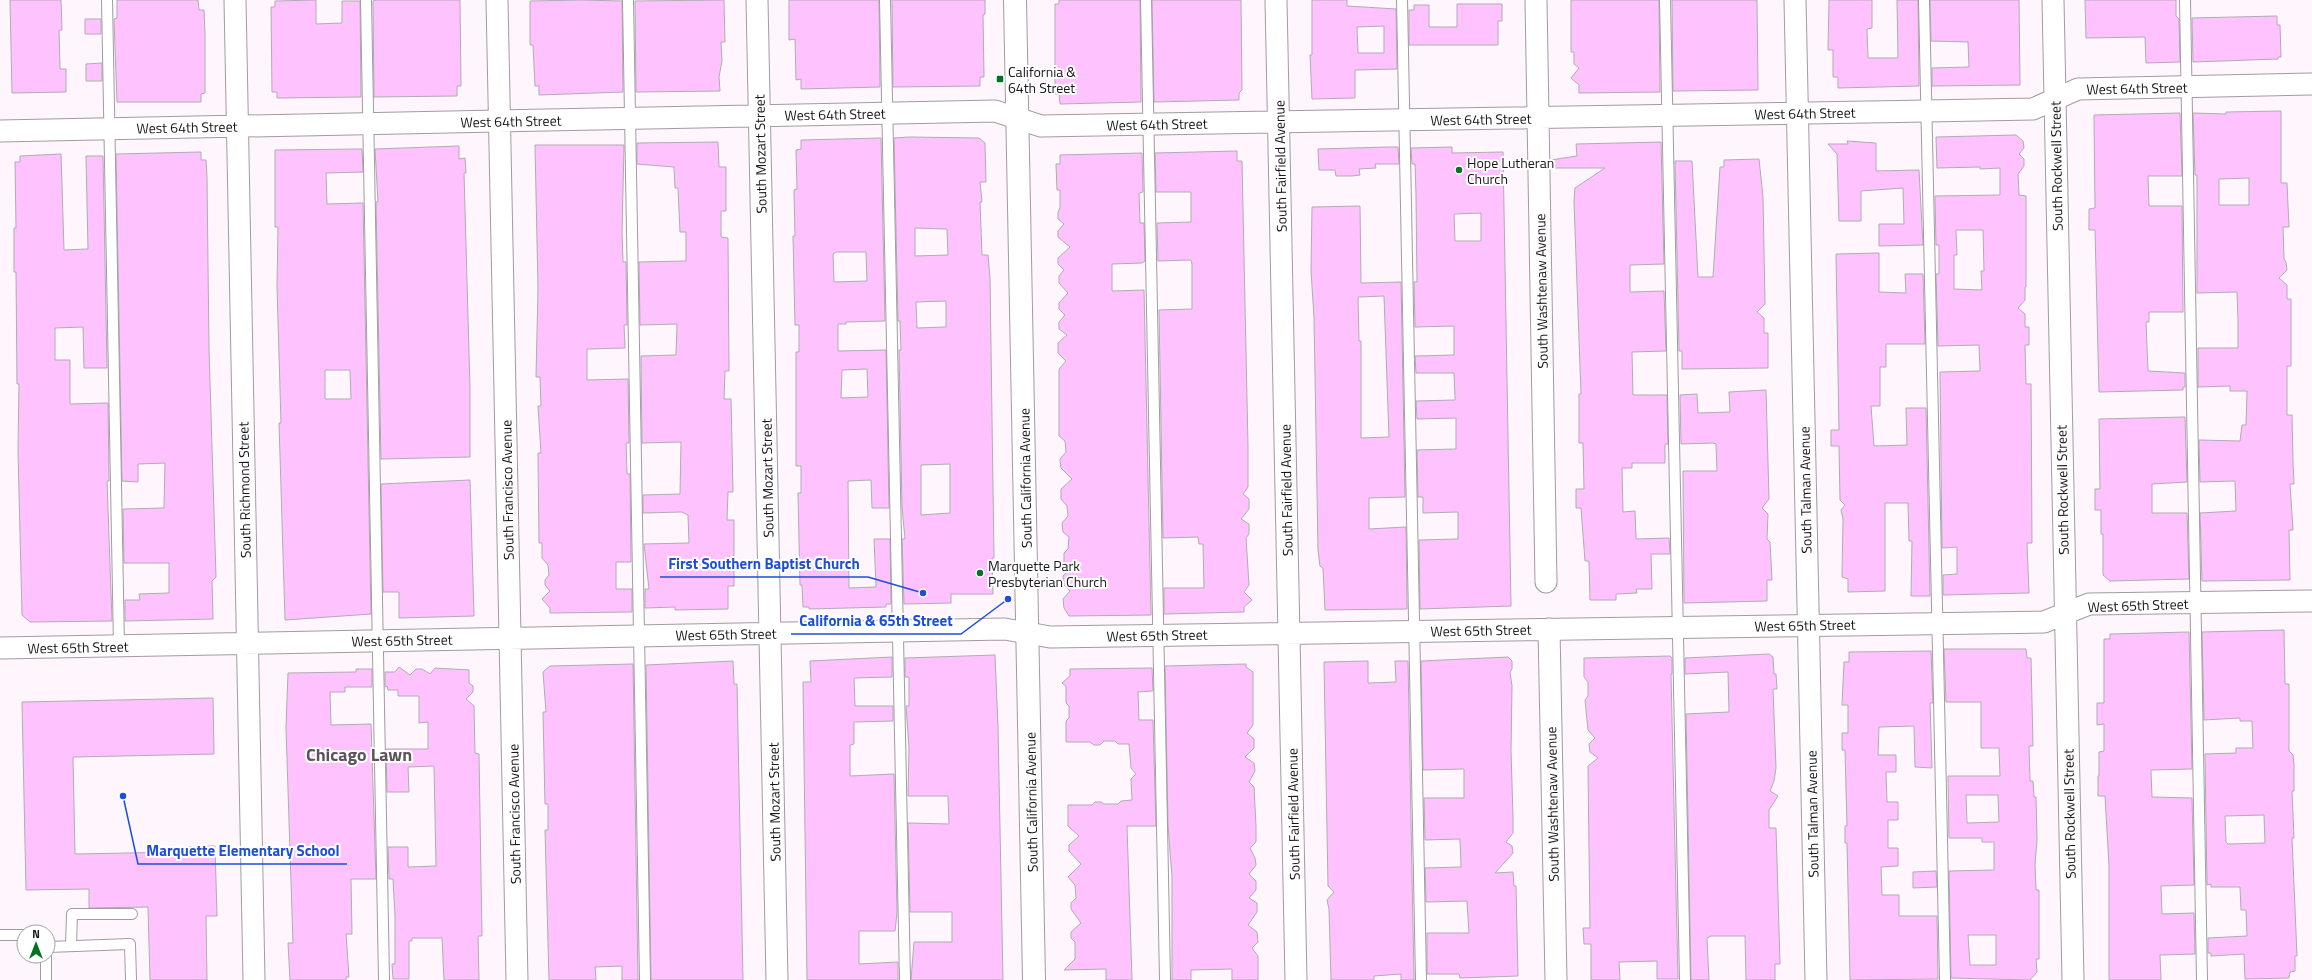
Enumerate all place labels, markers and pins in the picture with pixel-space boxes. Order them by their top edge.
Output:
place label: California & 64th Street [1008,61,1076,98]
marker: California & 64th Street [995,74,1005,84]
place label: Hope Lutheran Church [1467,152,1554,189]
marker: Hope Lutheran Church [1454,165,1464,175]
callout: First Southern Baptist Church [660,550,868,577]
place label: Marquette Park Presbyterian Church [988,555,1107,592]
marker: Marquette Park Presbyterian Church [975,568,985,578]
callout: California & 65th Street [791,607,961,634]
callout: Marquette Elementary School [138,837,347,864]

